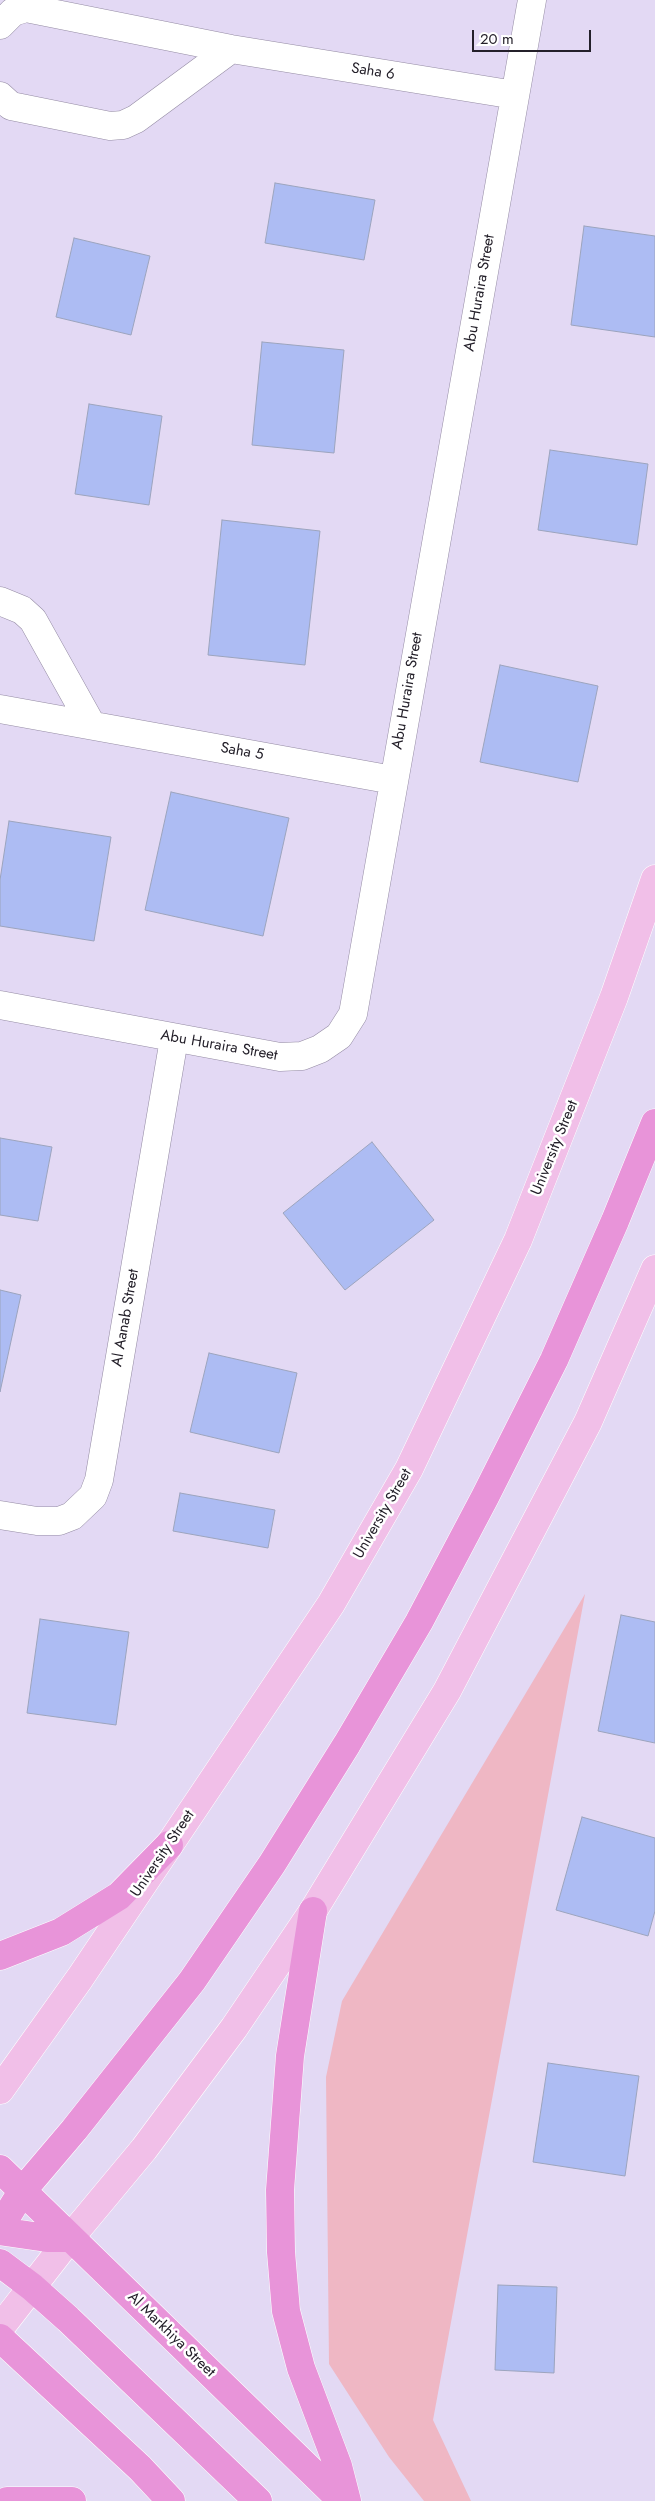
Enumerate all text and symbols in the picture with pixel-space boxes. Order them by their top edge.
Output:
scale bar [475,20,594,52]
text: 20 m [480,28,514,50]
street label: Saha 6 [350,60,396,84]
street label: Abu Huraira Street [461,233,499,353]
street label: Abu Huraira Street [389,631,427,751]
street label: Saha 5 [219,739,265,765]
street label: Abu Huraira Street [159,1027,279,1065]
street label: University Street [528,1098,582,1198]
street label: Al Aanab Street [109,1268,143,1368]
street label: University Street [350,1466,416,1562]
street label: University Street [127,1807,199,1901]
street label: Al Markhiya Street [123,2289,219,2381]

